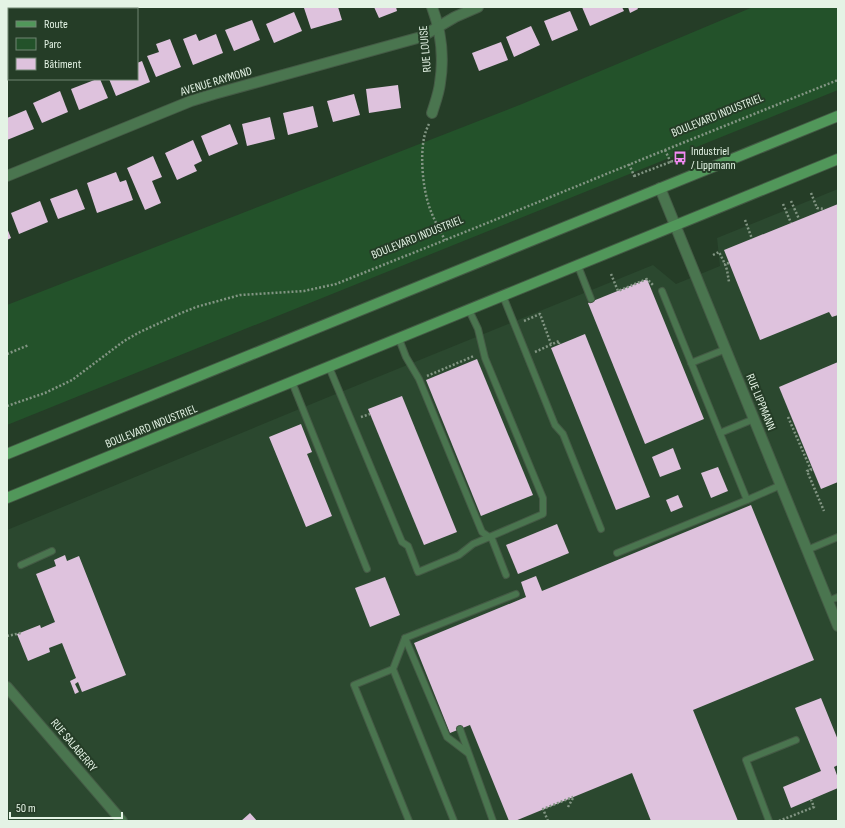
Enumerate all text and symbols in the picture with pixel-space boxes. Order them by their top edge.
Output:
legend [8,8,138,80]
text: Route [44,17,68,32]
street label: RUE LOUISE [416,25,435,73]
text: Parc [44,37,62,52]
text: Bâtiment [44,57,82,72]
street label: AVENUE RAYMOND [178,63,254,100]
street label: BOULEVARD INDUSTRIEL [669,90,766,141]
place label: Industriel / Lippmann [691,144,736,173]
bus stop icon: Industriel / Lippmann [672,150,688,166]
street label: BOULEVARD INDUSTRIEL [369,212,466,263]
street label: RUE LIPPMANN [742,372,779,433]
street label: BOULEVARD INDUSTRIEL [103,401,200,452]
street label: RUE SALABERRY [47,716,100,775]
scale bar [10,794,122,820]
text: 50 m [16,801,36,816]

